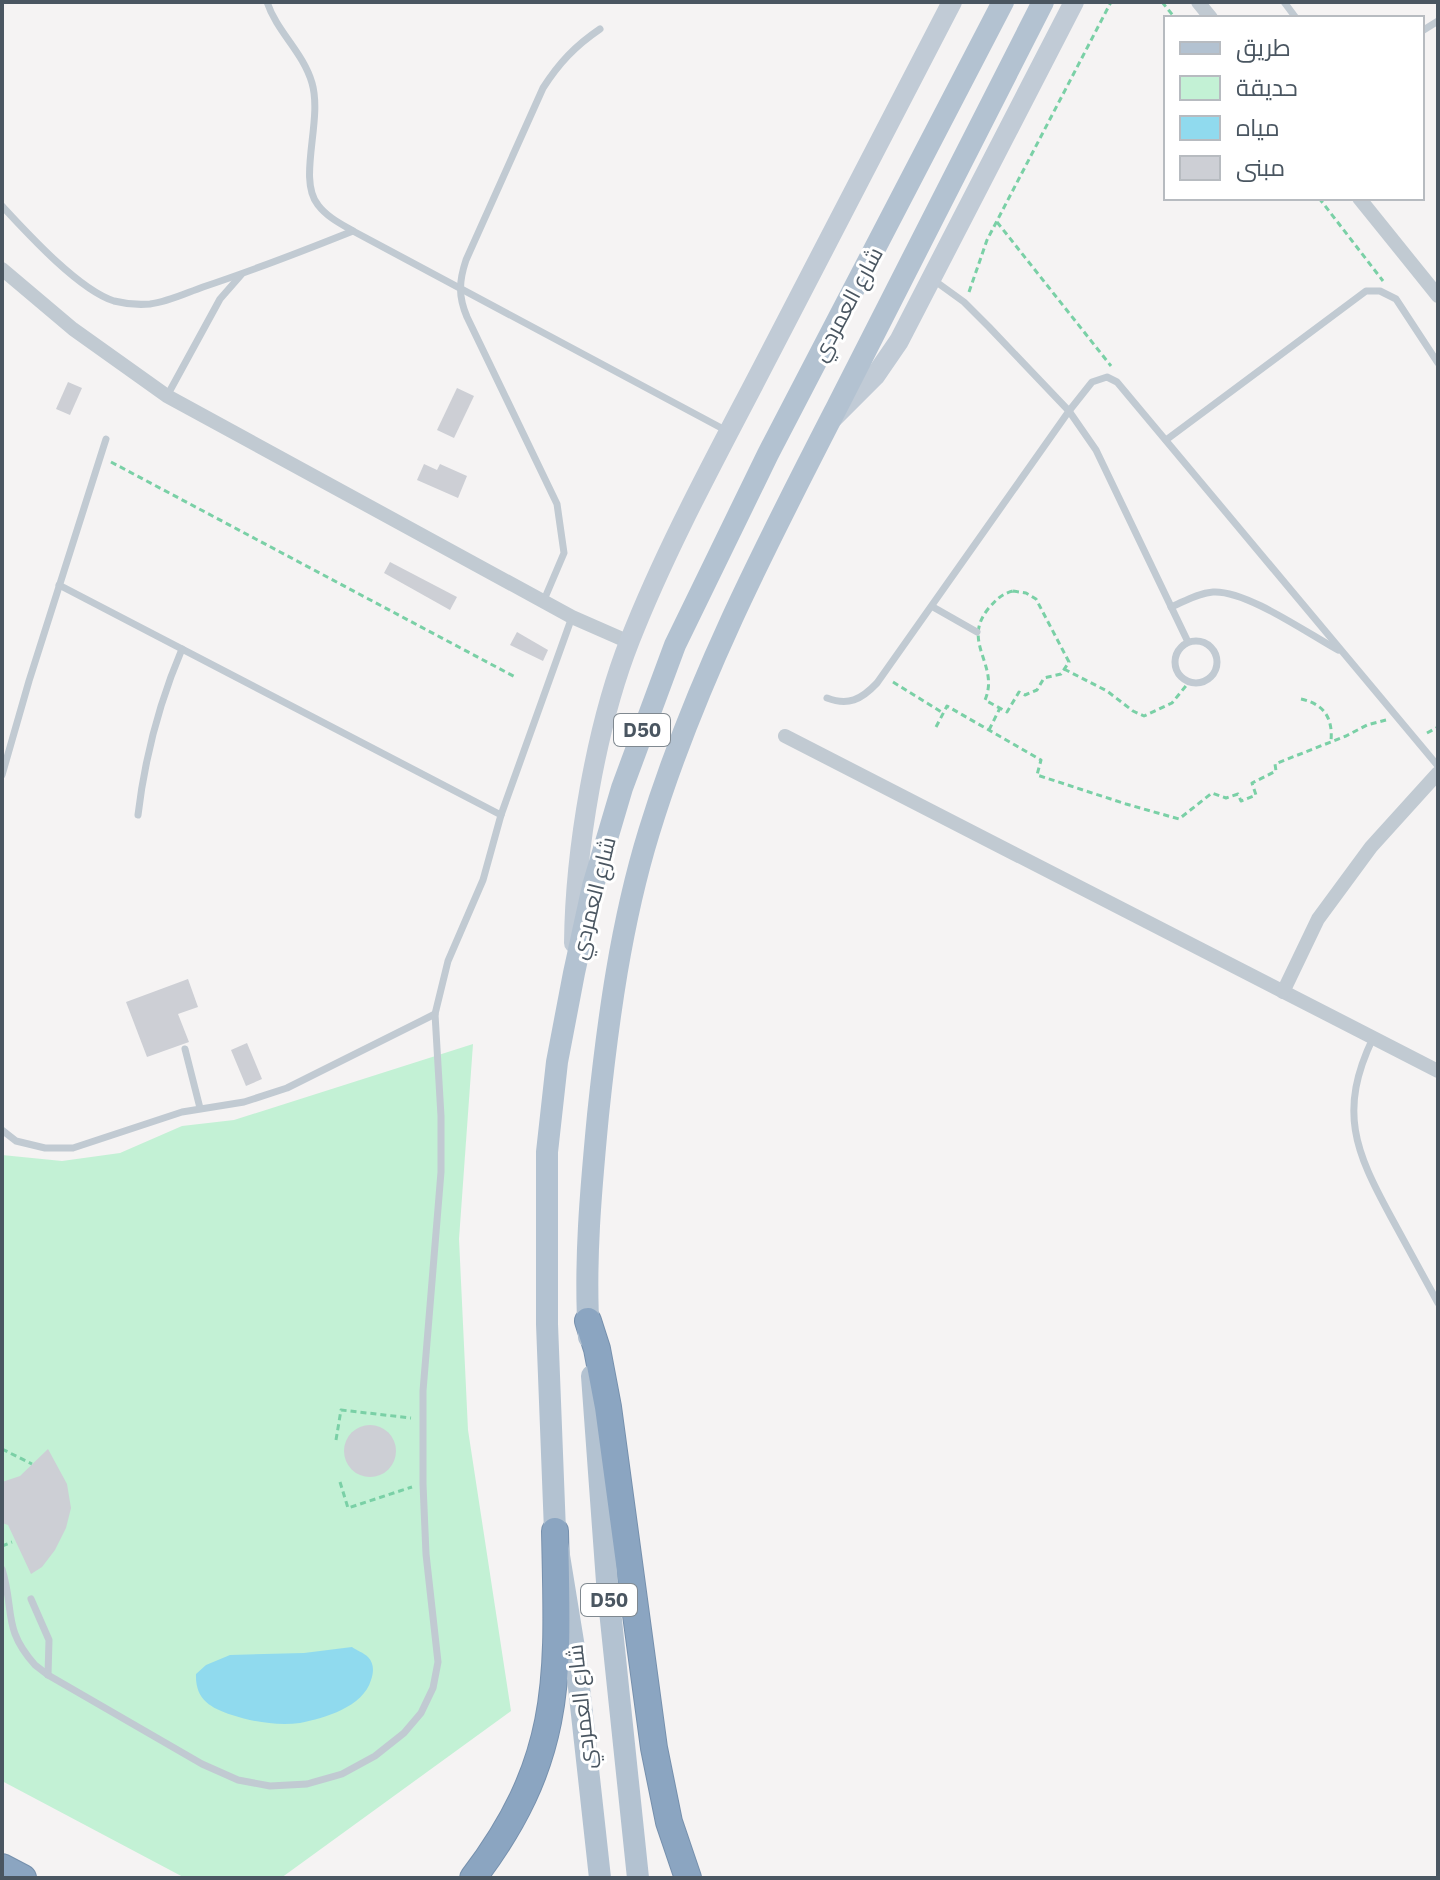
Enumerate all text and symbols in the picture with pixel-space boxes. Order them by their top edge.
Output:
legend [1164,16,1424,200]
text: طريق [1236,31,1291,63]
text: حديقة [1236,71,1298,103]
text: مياه [1236,111,1280,143]
text: مبنى [1236,151,1285,183]
street label: شارع العمردي [804,242,891,367]
road number: D50 [614,714,670,746]
street label: شارع العمردي [563,833,625,963]
road number: D50 [581,1584,637,1616]
street label: شارع العمردي [560,1643,604,1771]

